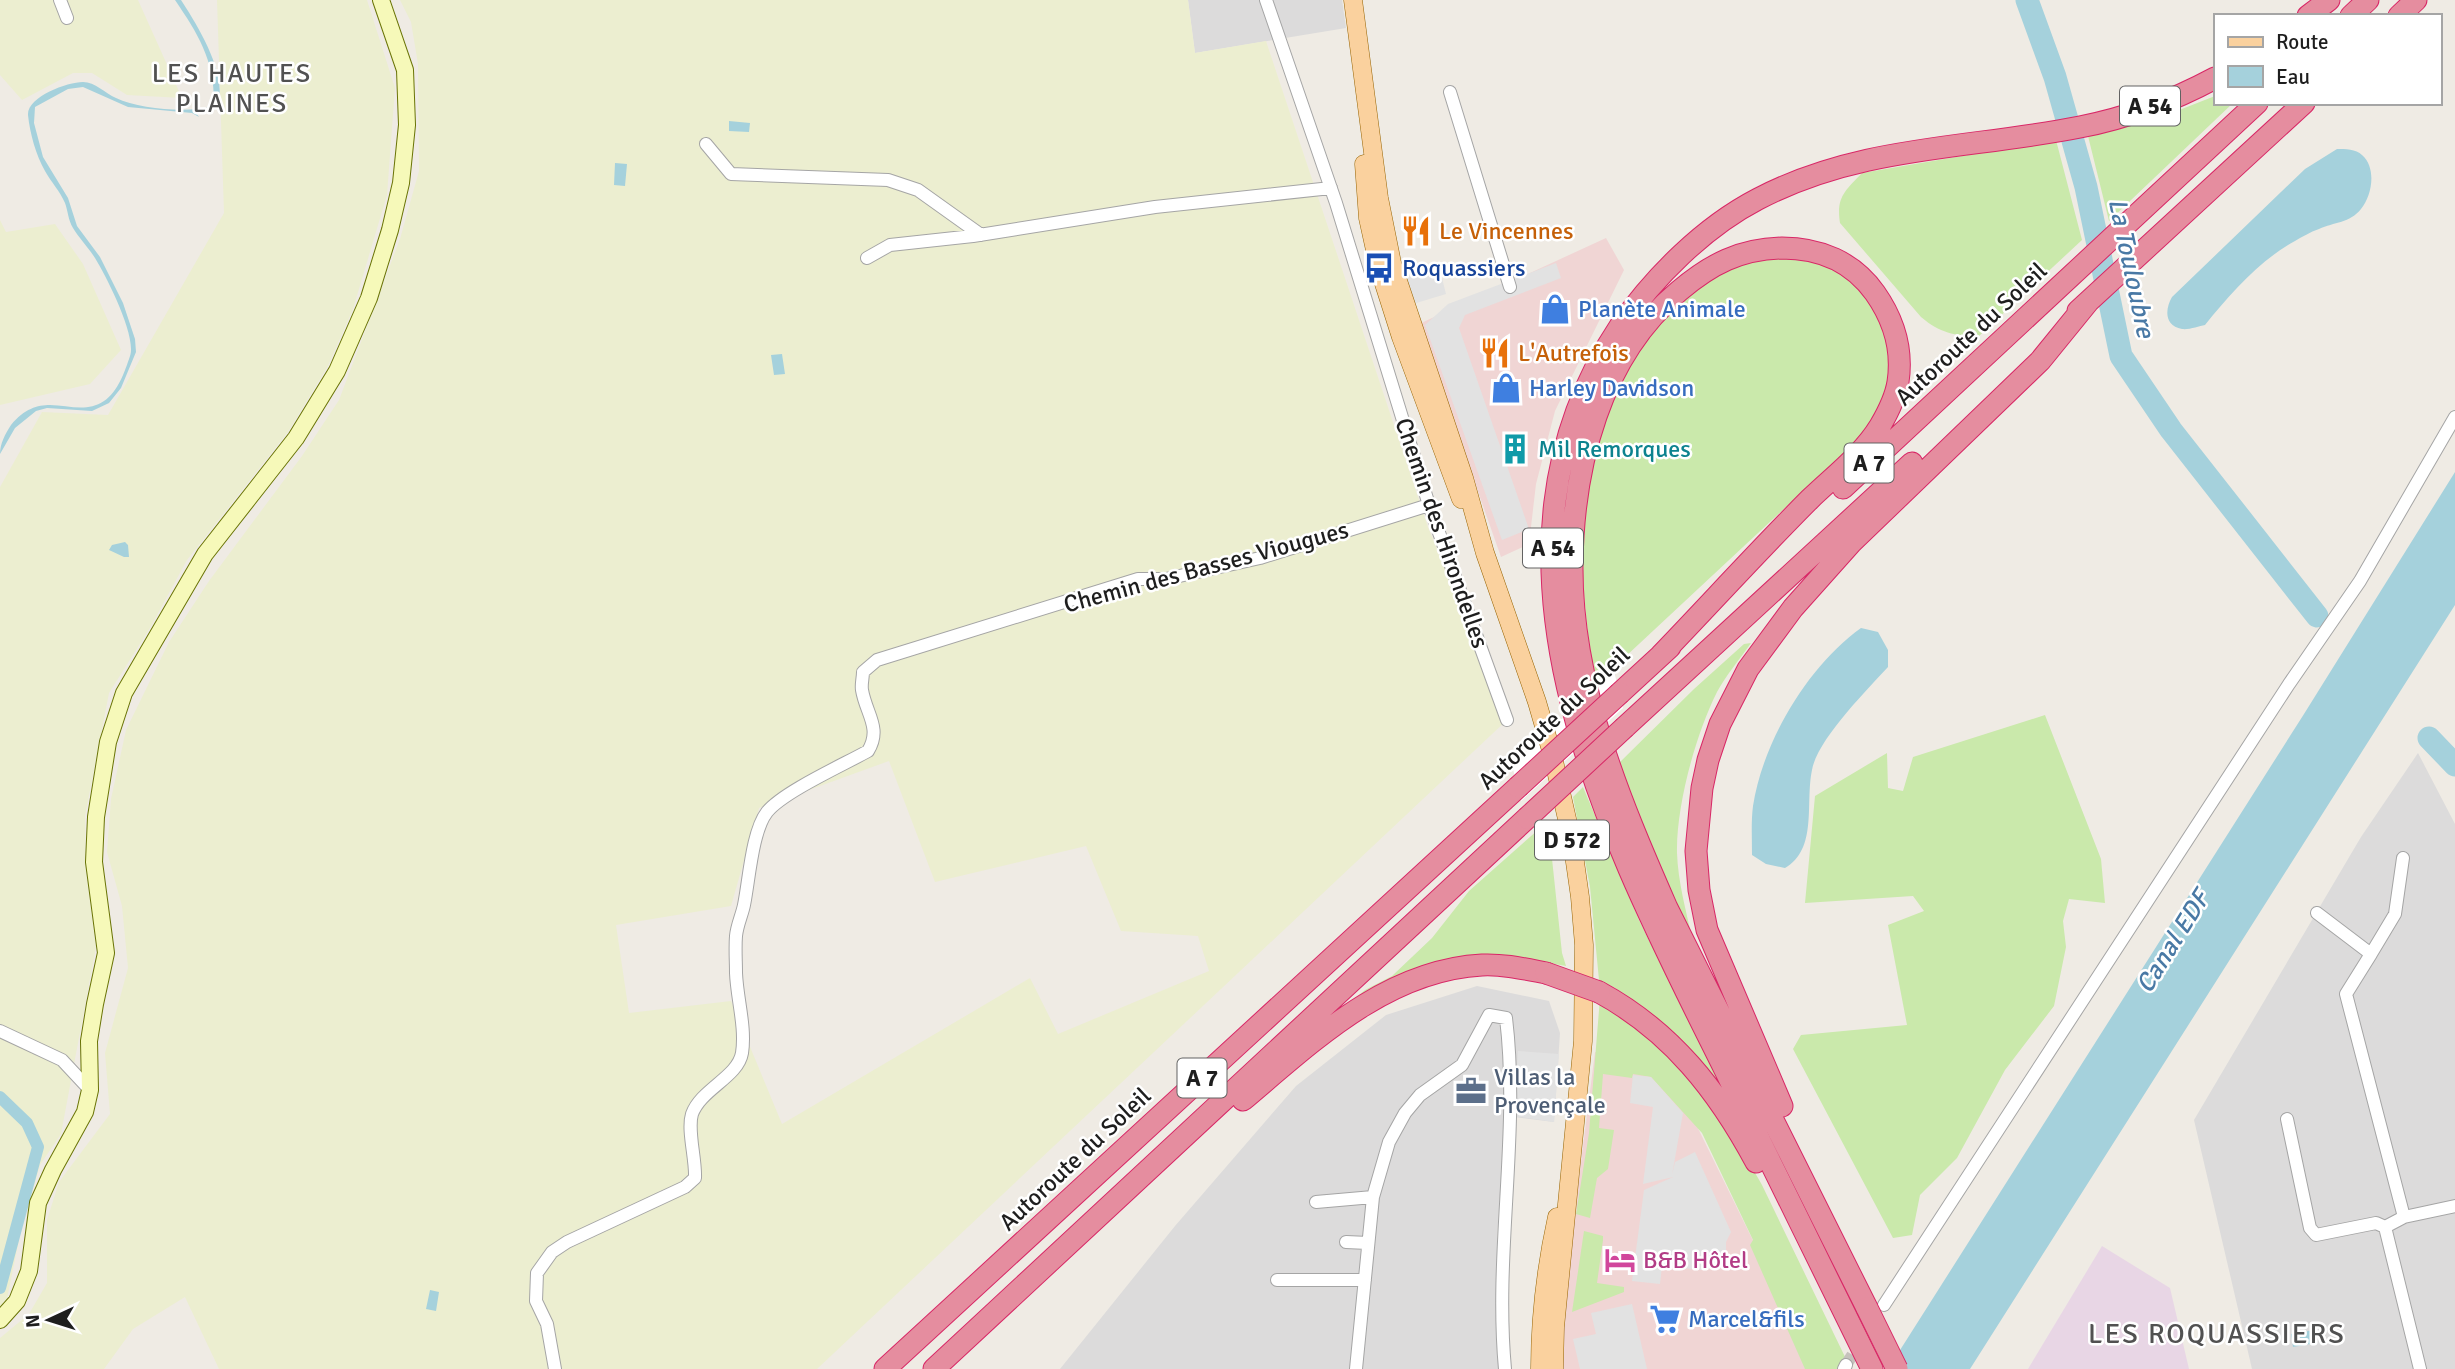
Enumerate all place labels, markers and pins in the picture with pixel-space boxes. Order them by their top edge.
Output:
restaurant icon: Le Vincennes [1399,214,1433,248]
place label: Le Vincennes [1439,216,1573,246]
bus stop icon: Roquassiers [1362,251,1396,285]
place label: Roquassiers [1402,253,1525,283]
shop icon: Planète Animale [1538,292,1572,326]
place label: Planète Animale [1578,294,1746,324]
restaurant icon: L'Autrefois [1478,336,1512,370]
place label: L'Autrefois [1518,338,1629,368]
shop icon: Harley Davidson [1489,371,1523,405]
place label: Harley Davidson [1529,373,1694,403]
building icon: Mil Remorques [1498,432,1532,466]
place label: Mil Remorques [1538,434,1691,464]
place label: Villas la Provençale [1494,1062,1606,1120]
office icon: Villas la Provençale [1454,1074,1488,1108]
hotel icon: B&B Hôtel [1603,1243,1637,1277]
place label: B&B Hôtel [1643,1245,1748,1275]
supermarket icon: Marcel&fils [1648,1302,1682,1336]
place label: Marcel&fils [1688,1304,1805,1334]

